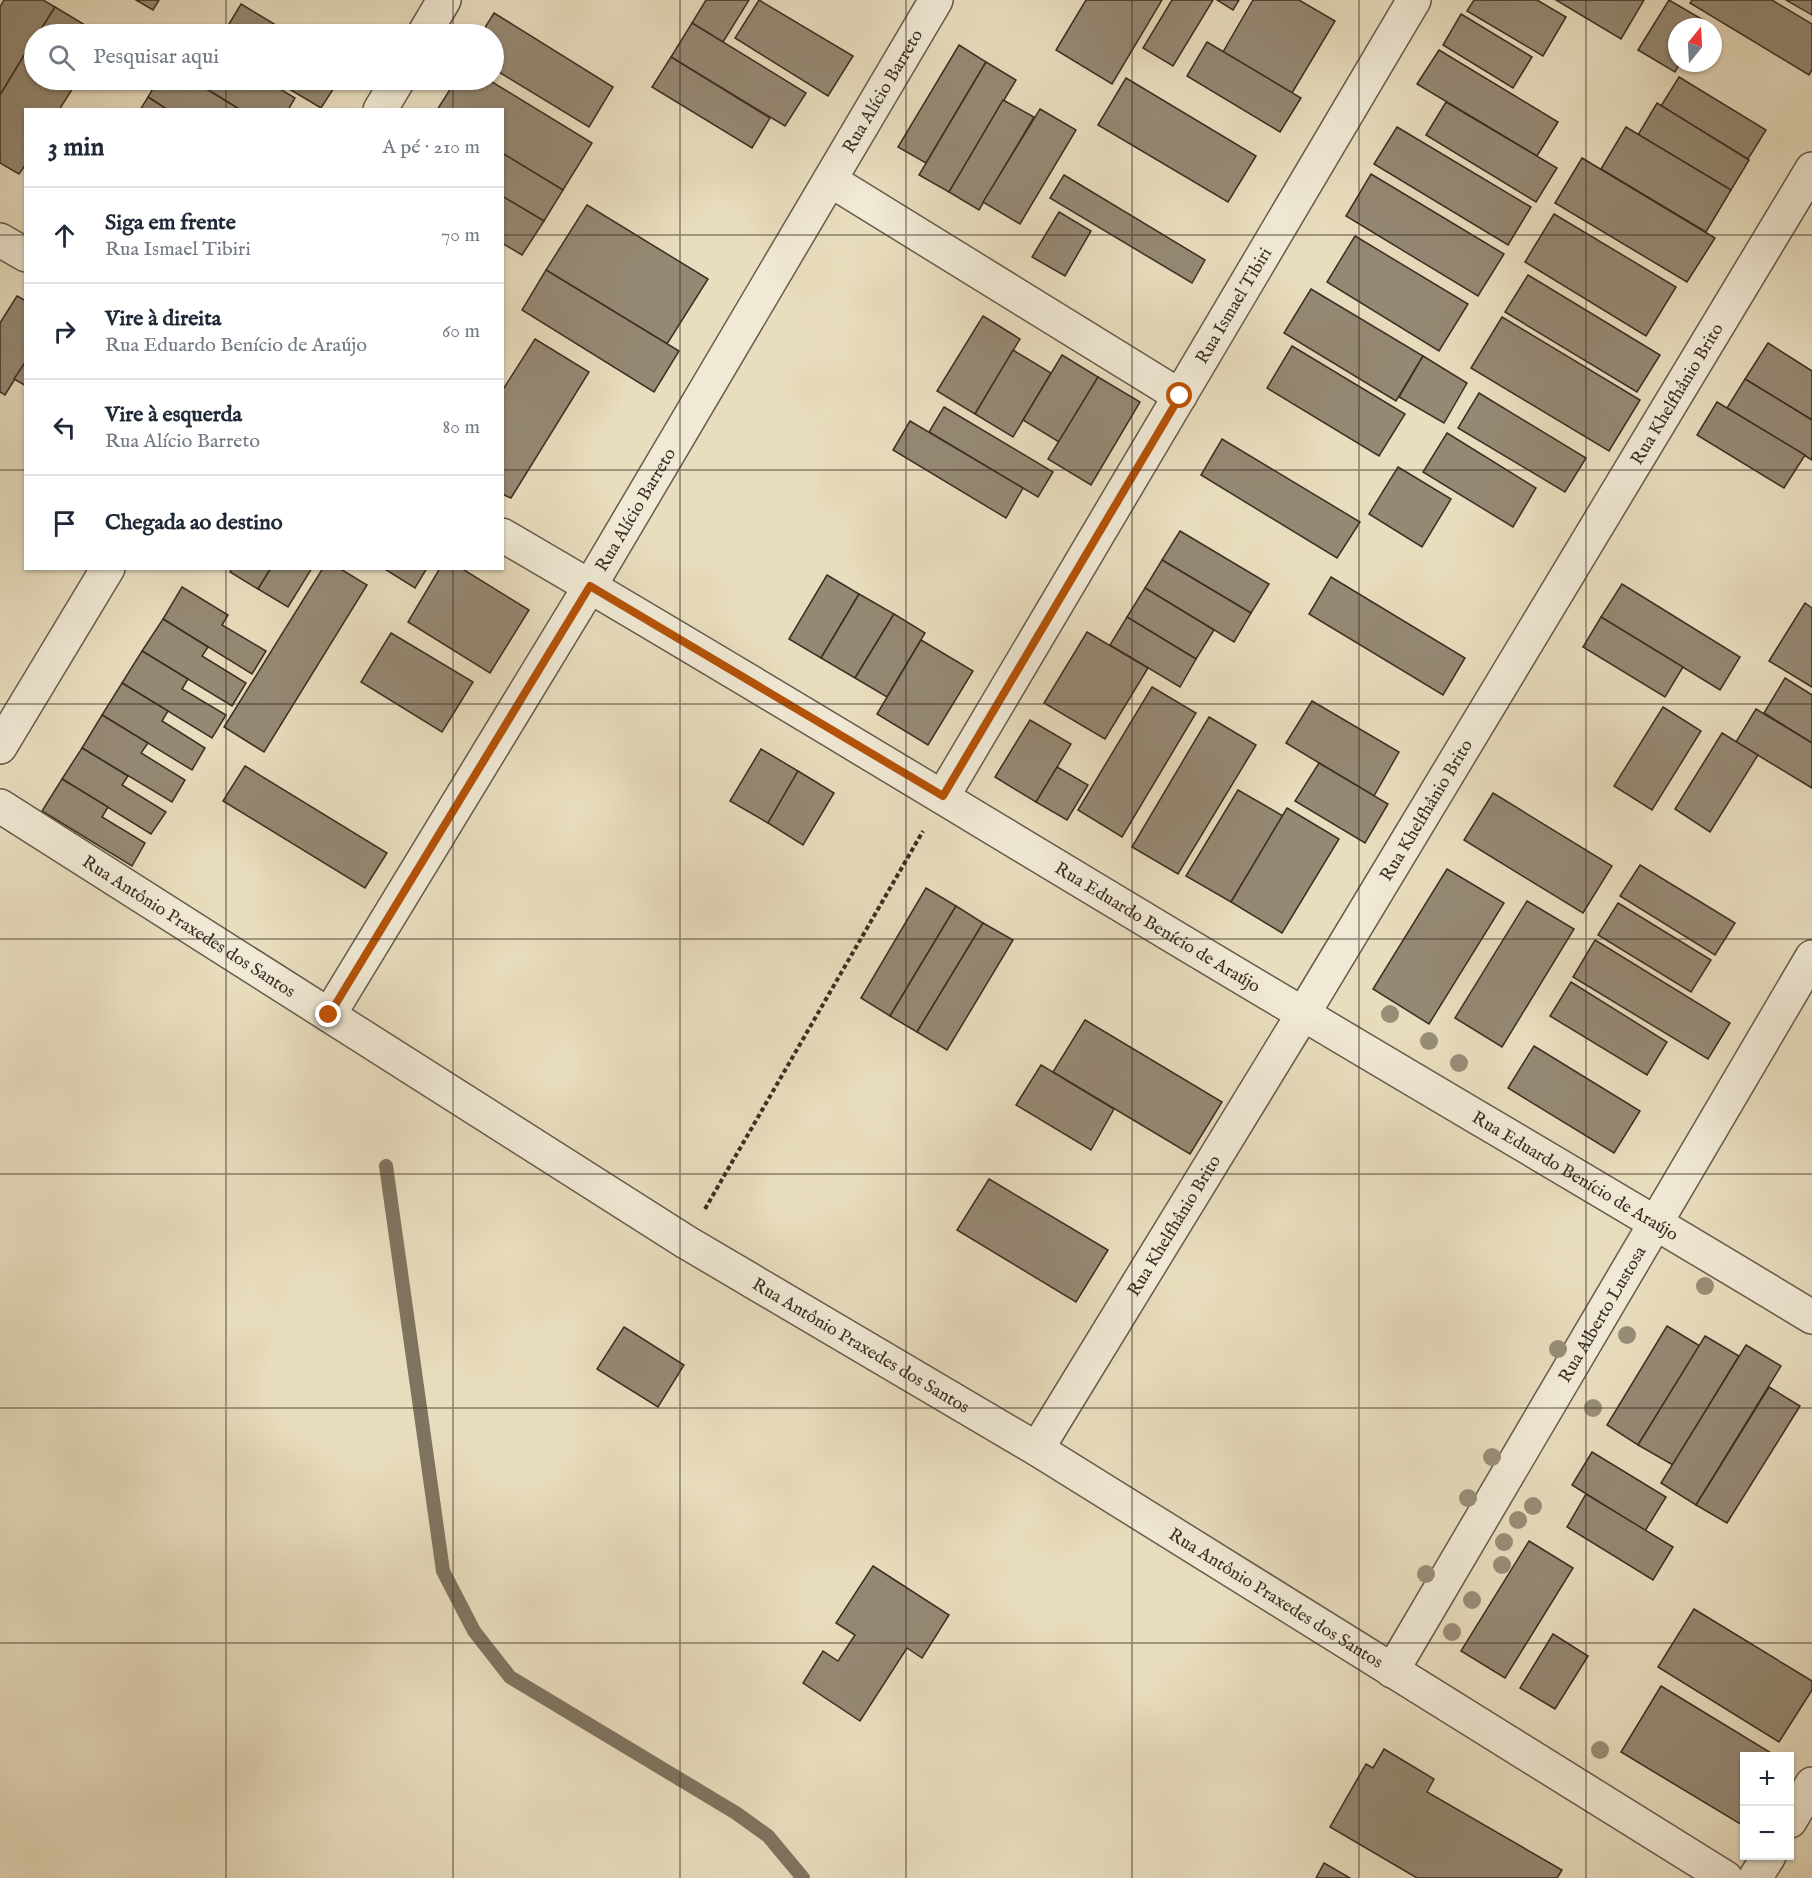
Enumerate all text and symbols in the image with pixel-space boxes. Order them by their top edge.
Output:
north arrow [1668,18,1722,72]
search box [24,24,504,90]
street label: Rua Alício Barreto [838,26,929,158]
icon: search [45,41,78,74]
text: Pesquisar aqui [93,43,219,71]
text: 3 min [48,131,104,164]
text: A pé · 210 m [383,135,480,160]
text: Siga em frente [105,209,236,237]
icon: ahead [48,219,81,252]
text: 70 m [441,223,480,248]
text: Rua Ismael Tibiri [105,237,251,262]
street label: Rua Ismael Tibiri [1191,244,1278,369]
text: Vire à direita [105,305,221,333]
icon: right [48,315,81,348]
text: 60 m [442,319,480,344]
street label: Rua Khelfhânio Brito [1626,319,1730,470]
text: Rua Eduardo Benício de Araújo [105,333,367,358]
route start [1166,382,1192,408]
text: Vire à esquerda [105,401,242,429]
icon: left [48,411,81,444]
text: 80 m [443,415,480,440]
text: Rua Alício Barreto [105,429,260,454]
street label: Rua Alício Barreto [591,444,682,576]
icon: arrive [48,507,81,540]
text: Chegada ao destino [105,509,283,537]
street label: Rua Khelfhânio Brito [1376,735,1479,886]
street label: Rua Antônio Praxedes dos Santos [77,851,299,1004]
street label: Rua Eduardo Benício de Araújo [1050,858,1264,999]
route end [315,1001,341,1027]
street label: Rua Eduardo Benício de Araújo [1467,1107,1682,1247]
street label: Rua Khelfhânio Brito [1123,1151,1227,1301]
street label: Rua Alberto Lustosa [1554,1242,1652,1387]
street label: Rua Antônio Praxedes dos Santos [747,1274,973,1419]
street label: Rua Antônio Praxedes dos Santos [1164,1524,1387,1675]
map controls [1740,1752,1794,1860]
button: + [1740,1752,1794,1806]
button: − [1740,1806,1794,1860]

